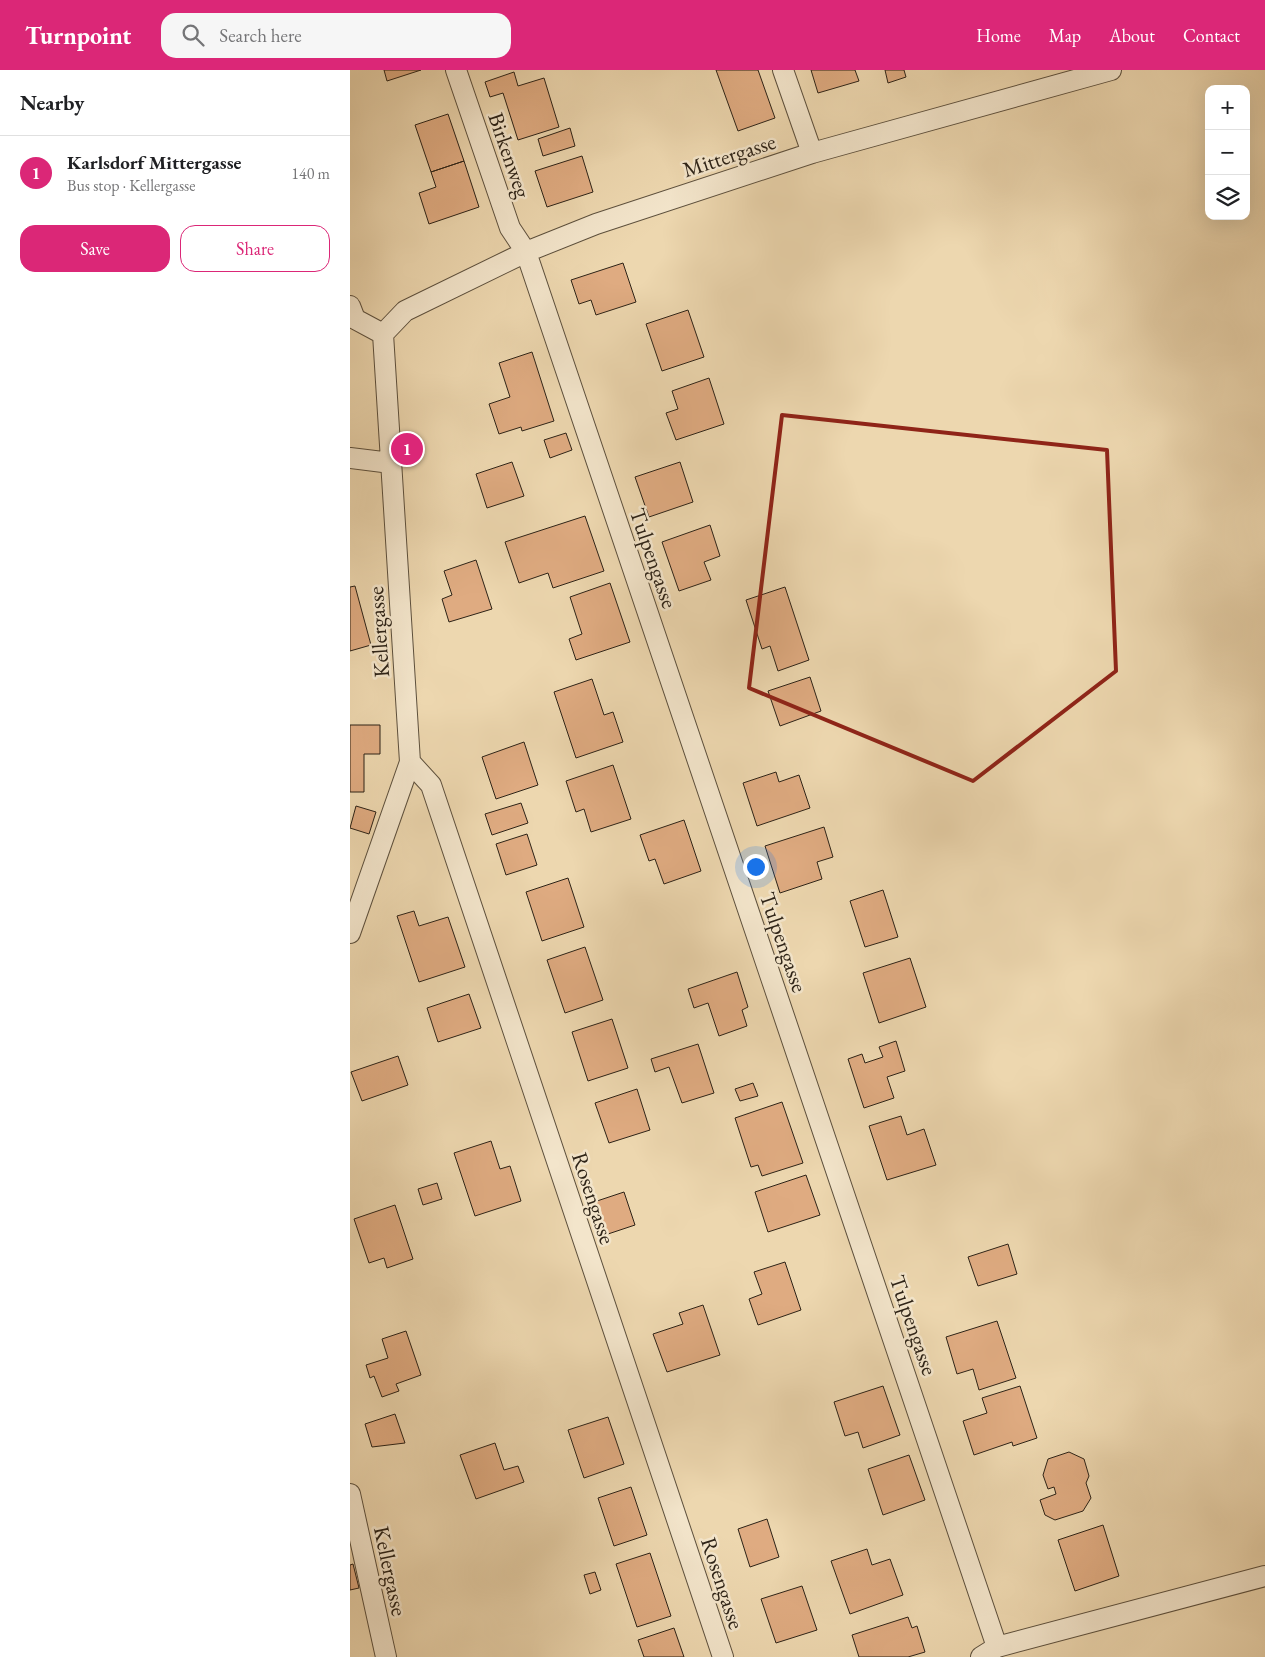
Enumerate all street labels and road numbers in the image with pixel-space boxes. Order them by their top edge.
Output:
street label: Birkenweg [481,109,538,202]
street label: Mittergasse [679,127,780,184]
street label: Tulpengasse [623,504,684,613]
street label: Kellergasse [361,585,396,678]
street label: Tulpengasse [753,888,814,997]
street label: Rosengasse [565,1148,622,1248]
street label: Tulpengasse [883,1271,944,1380]
street label: Kellergasse [367,1523,414,1619]
street label: Rosengasse [694,1533,751,1633]

